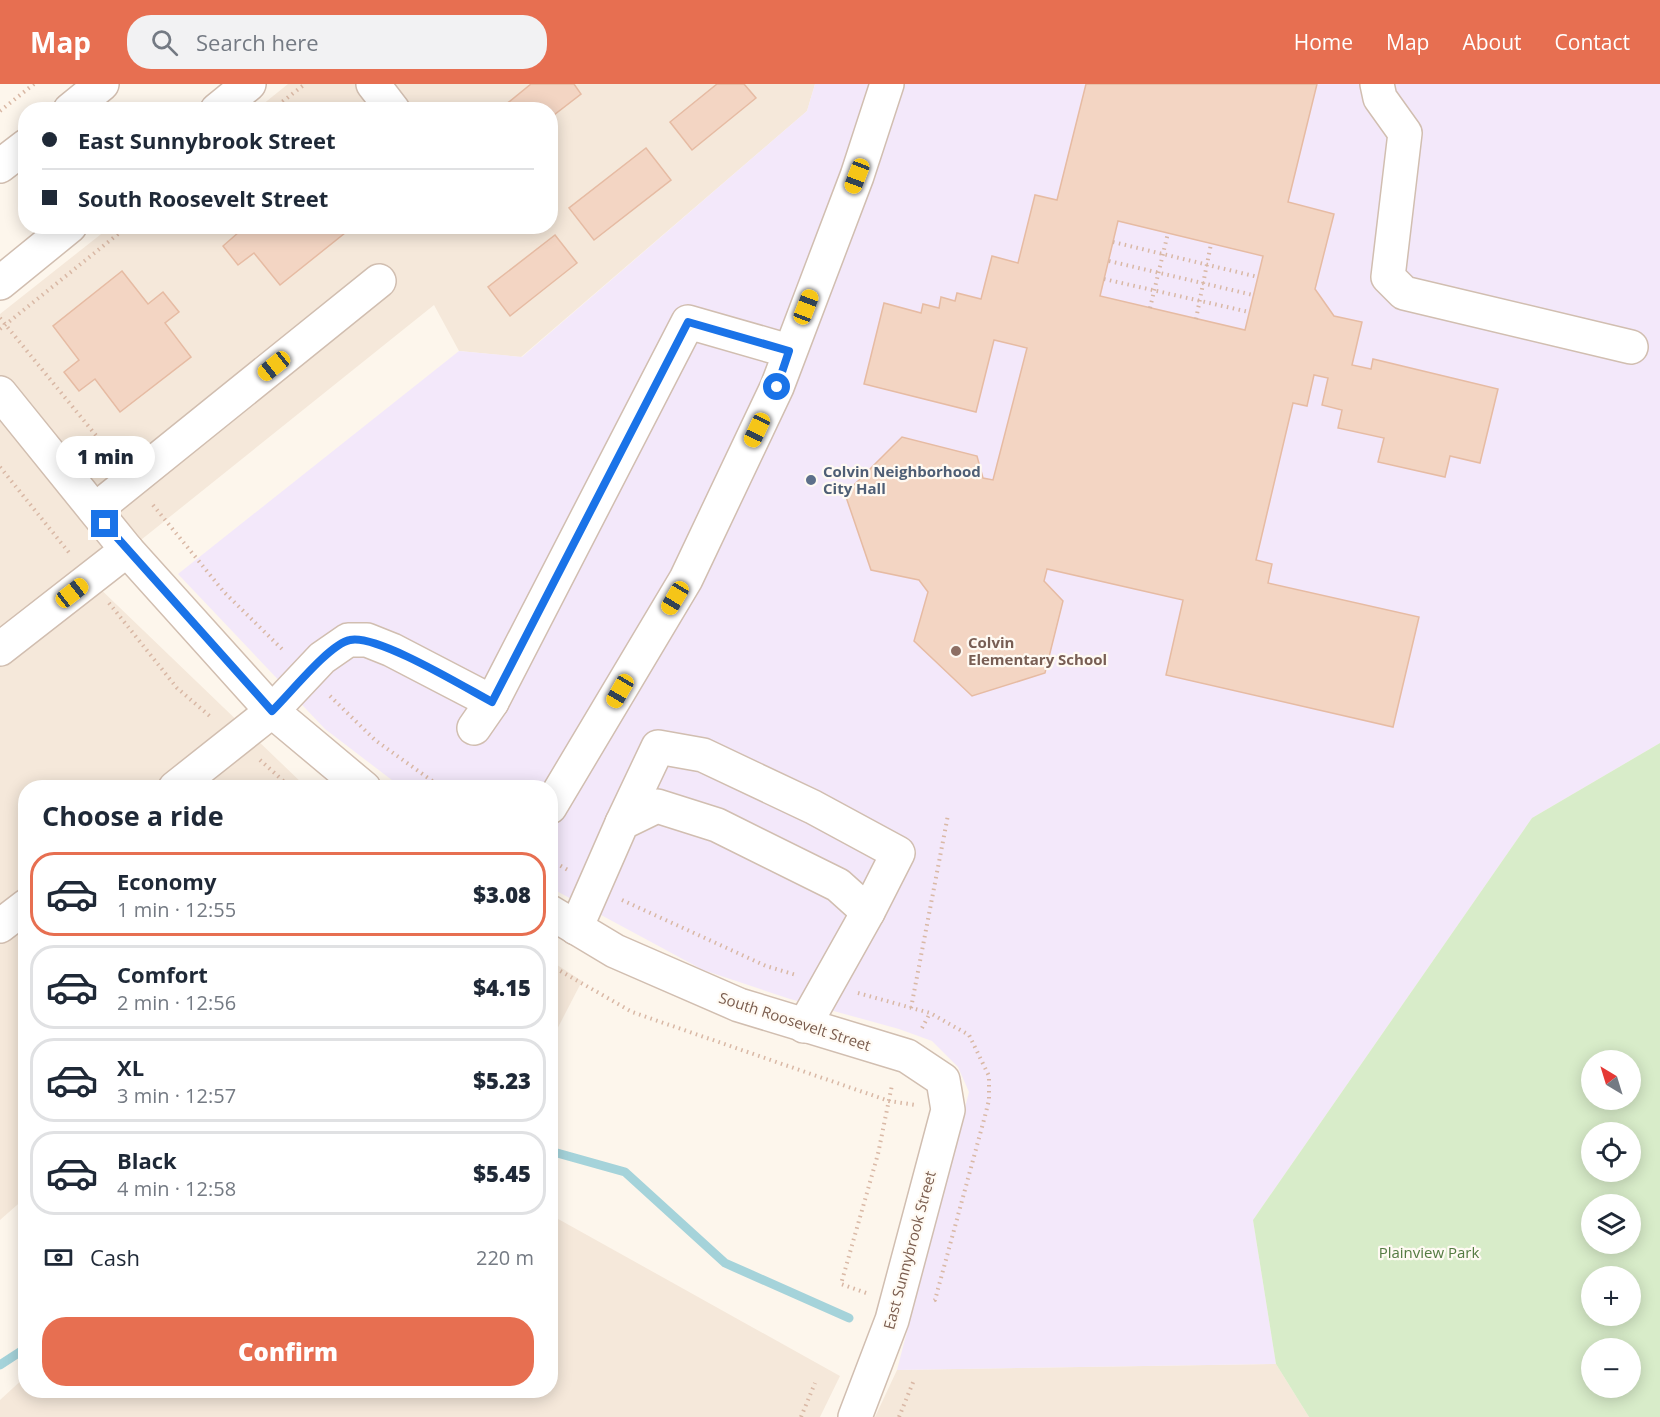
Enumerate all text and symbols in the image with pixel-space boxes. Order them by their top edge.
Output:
search box [127,15,547,69]
text: Map [30,23,91,61]
icon: search [148,26,181,59]
text: Search here [196,27,319,57]
text: Home [1294,28,1353,56]
text: Map [1386,28,1429,56]
text: About [1462,28,1522,56]
text: Contact [1555,28,1630,56]
text: East Sunnybrook Street [78,125,336,155]
car [842,156,872,196]
text: South Roosevelt Street [78,183,328,213]
car [791,287,821,327]
car [254,348,294,384]
route start [763,373,790,400]
car [741,410,773,450]
callout: 1 min [56,437,154,479]
text: 1 min [77,443,134,470]
place label: Colvin Neighborhood City Hall [823,461,981,498]
marker: Colvin Neighborhood City Hall [804,473,818,487]
route end [91,510,118,537]
car [52,575,92,611]
car [658,578,692,618]
place label: Colvin Elementary School [968,632,1107,669]
marker: Colvin Elementary School [949,644,963,658]
car [603,671,637,711]
text: Choose a ride [42,797,224,834]
text: Economy [117,866,216,896]
icon: car [45,867,99,921]
text: $3.08 [473,879,531,909]
text: 1 min · 12:55 [117,896,236,923]
text: Comfort [117,959,208,989]
icon: car [45,960,99,1014]
text: $4.15 [473,972,531,1002]
street label: South Roosevelt Street [716,987,874,1055]
text: 2 min · 12:56 [117,989,236,1016]
north arrow [1581,1050,1641,1110]
map controls [1581,1050,1641,1398]
text: XL [117,1052,144,1082]
icon: car [45,1053,99,1107]
text: $5.23 [473,1065,531,1095]
text: 3 min · 12:57 [117,1082,236,1109]
button: locate [1581,1122,1641,1182]
text: Black [117,1145,177,1175]
icon: car [45,1146,99,1200]
text: $5.45 [473,1158,531,1188]
street label: East Sunnybrook Street [878,1168,940,1332]
text: 4 min · 12:58 [117,1175,236,1202]
button: layers [1581,1194,1641,1254]
icon: cash [42,1241,75,1274]
text: Cash [90,1242,140,1272]
park label: Plainview Park [1379,1242,1479,1262]
text: 220 m [476,1244,534,1271]
button: + [1581,1266,1641,1326]
button: Confirm [42,1317,534,1386]
button: − [1581,1338,1641,1398]

